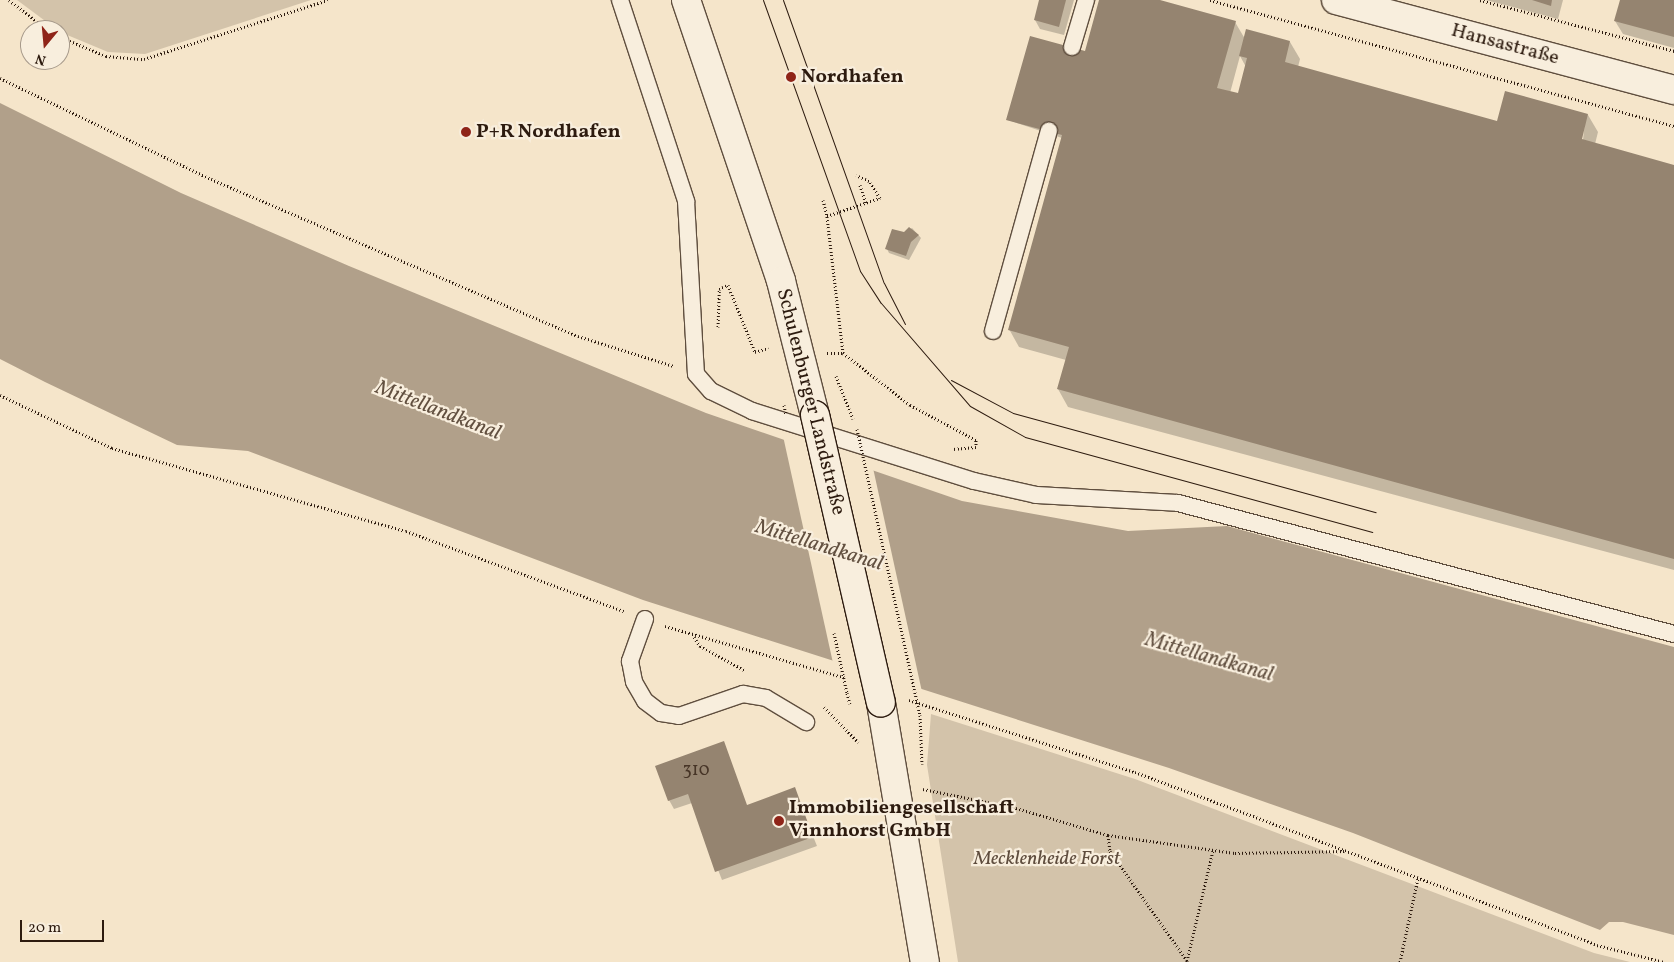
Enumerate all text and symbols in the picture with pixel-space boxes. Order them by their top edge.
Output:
street label: Hansastraße [1448,19,1562,71]
north arrow [20,20,70,70]
text: N [33,48,48,69]
place label: Nordhafen [801,65,904,89]
marker: Nordhafen [785,71,797,83]
place label: P+R Nordhafen [476,120,621,144]
marker: P+R Nordhafen [460,126,472,138]
street label: Schulenburger Landstraße [770,286,850,518]
water label: Mittellandkanal [372,376,504,446]
water label: Mittellandkanal [752,515,886,577]
water label: Mittellandkanal [1142,628,1276,688]
house number: 310 [682,760,710,782]
place label: Immobiliengesellschaft Vinnhorst GmbH [789,797,1014,844]
marker: Immobiliengesellschaft Vinnhorst GmbH [773,815,785,827]
park label: Mecklenheide Forst [974,847,1120,871]
scale bar [22,910,106,942]
text: 20 m [28,918,61,939]

